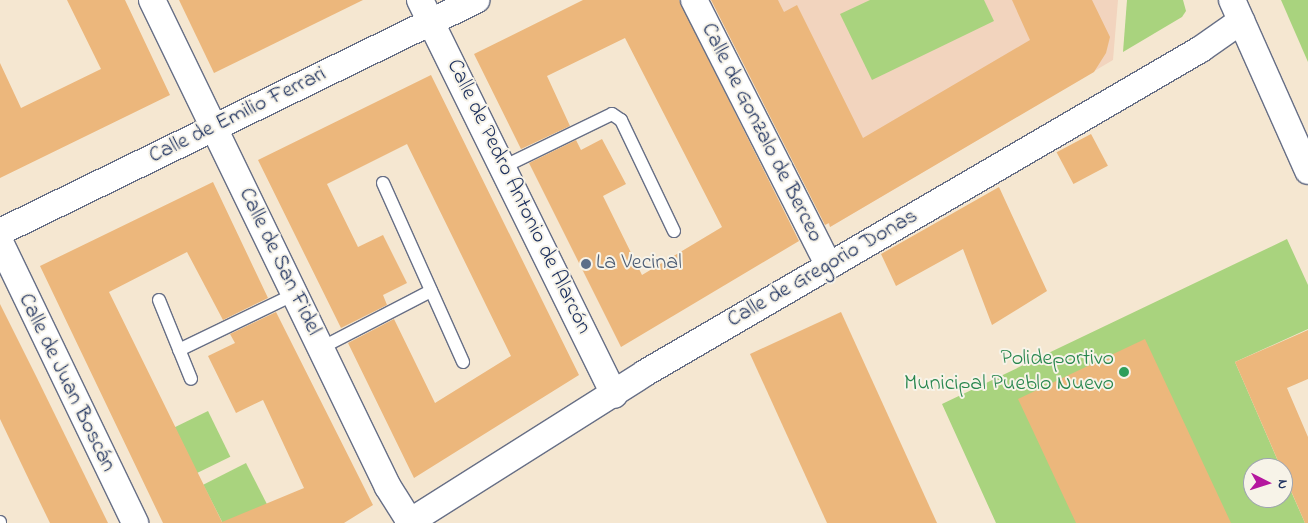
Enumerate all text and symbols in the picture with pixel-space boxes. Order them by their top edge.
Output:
street label: Calle de Gonzalo de Berceo [694,19,828,247]
street label: Calle de Pedro Antonio de Alarcón [440,55,596,339]
street label: Calle de Emilio Ferrari [145,62,331,170]
street label: Calle de San Fidel [232,184,326,340]
street label: Calle de Gregorio Donas [723,204,923,334]
place label: La Vecinal [596,251,682,277]
marker: La Vecinal [580,258,592,270]
street label: Calle de Juan Boscán [11,290,121,476]
place label: Polideportivo Municipal Pueblo Nuevo [904,346,1114,398]
marker: Polideportivo Municipal Pueblo Nuevo [1118,366,1130,378]
north arrow [1243,458,1293,508]
text: N [1272,479,1293,490]

